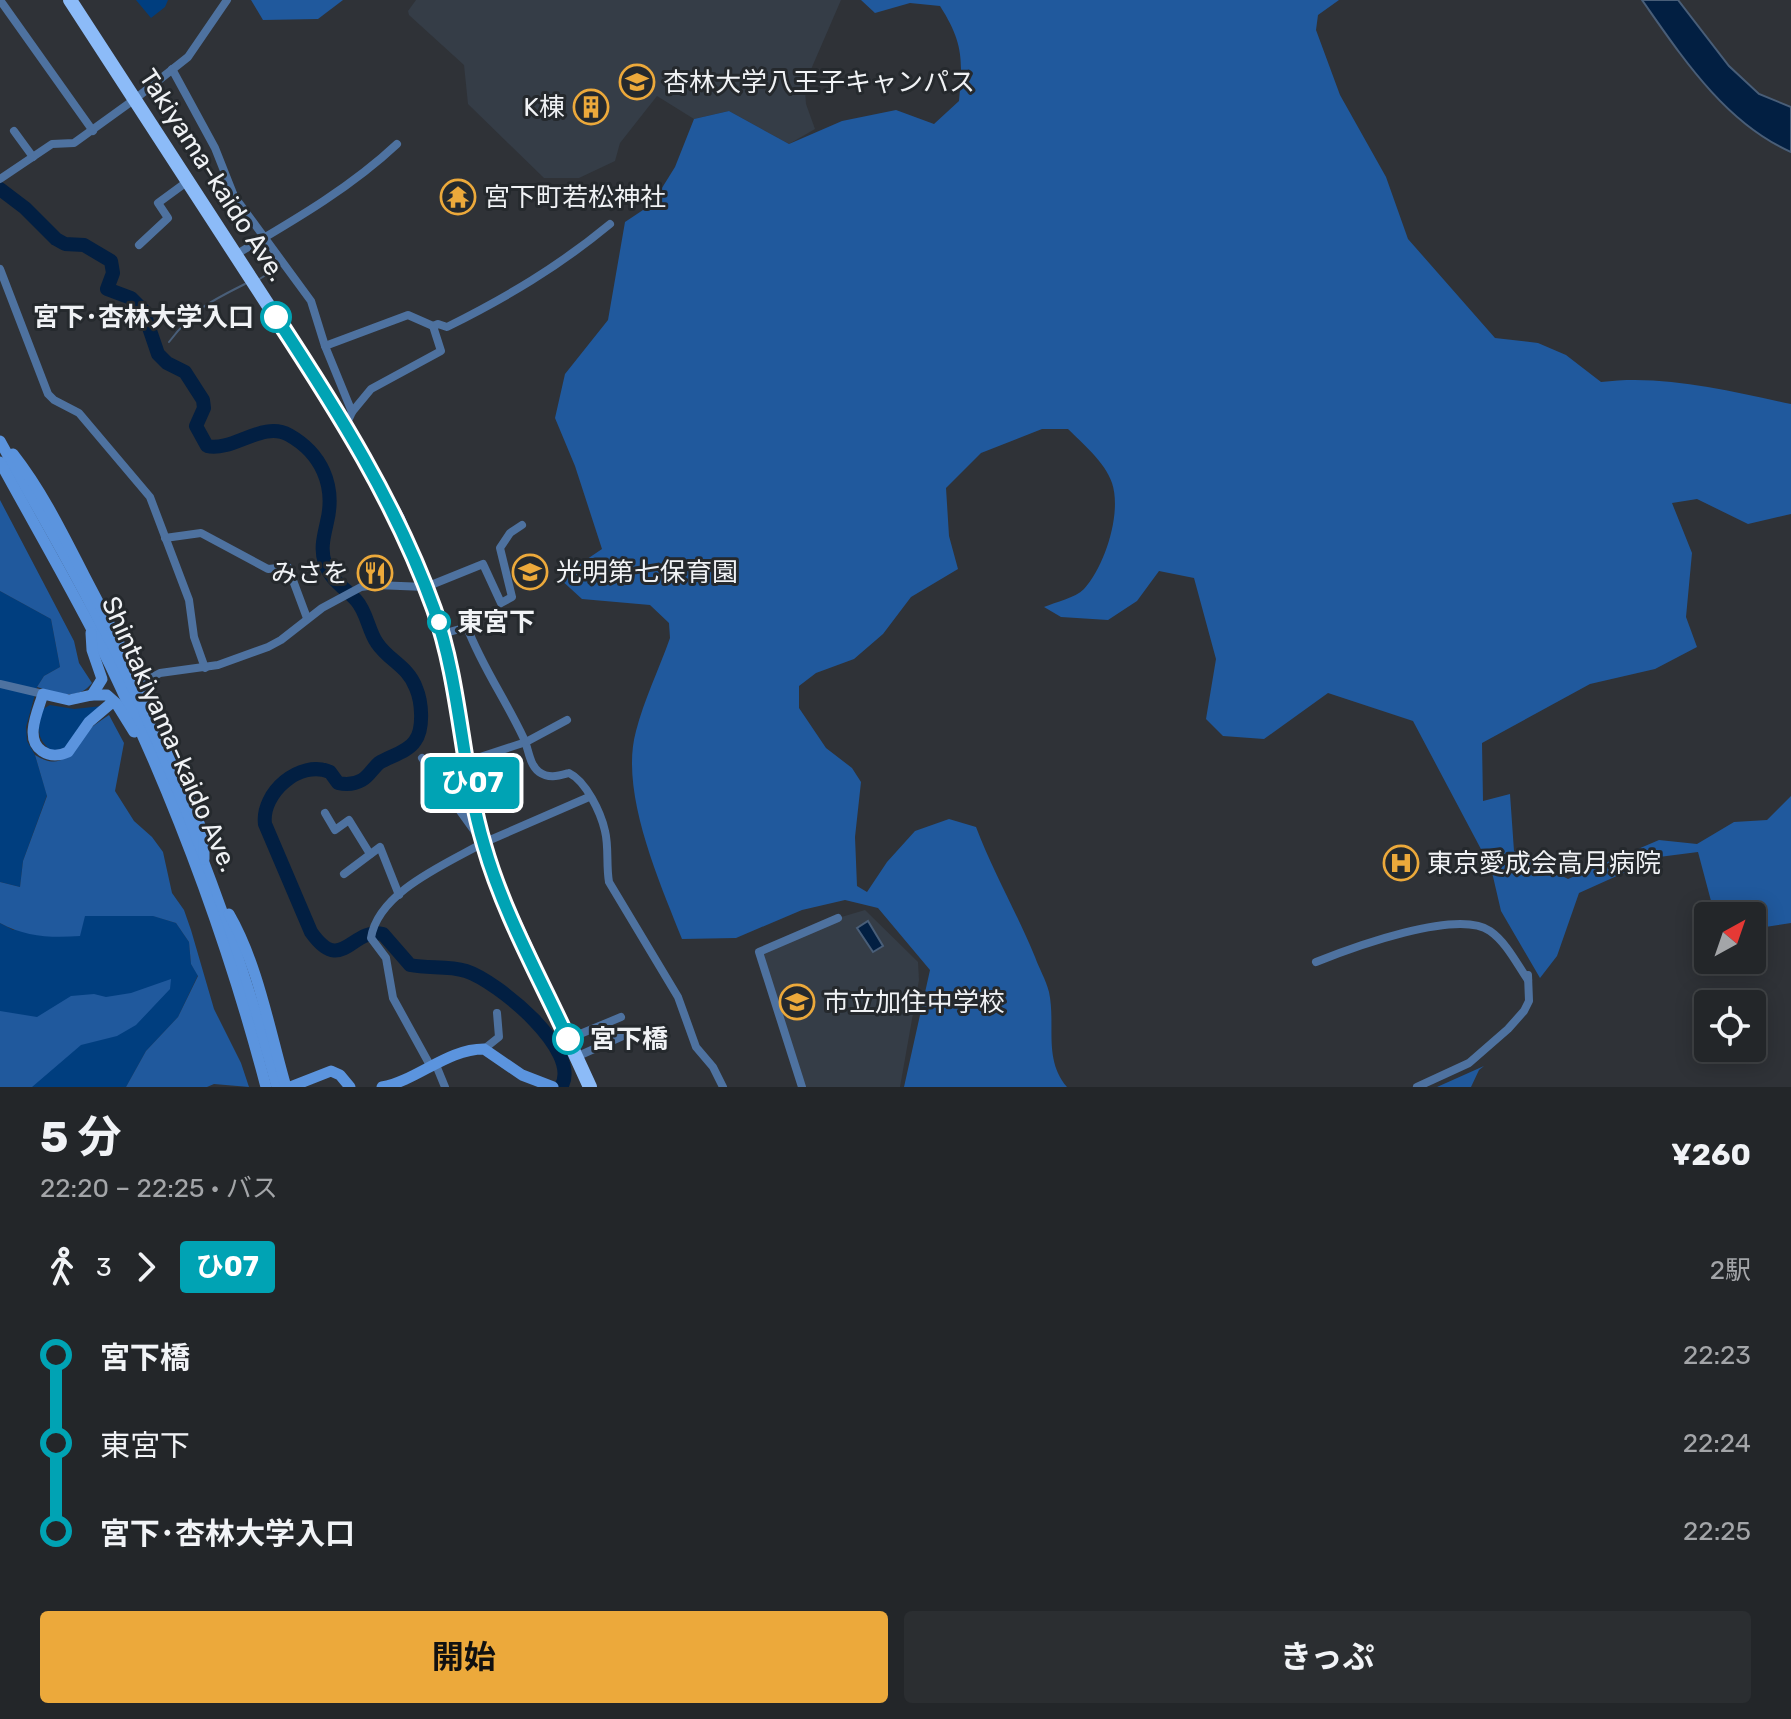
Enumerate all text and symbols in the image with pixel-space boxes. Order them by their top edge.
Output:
street label: Takiyama-kaido Ave. [132,63,293,287]
school or university icon: 杏林大学八王子キャンパス [618,63,656,101]
place label: 杏林大学八王子キャンパス [663,67,975,98]
building icon: K棟 [572,88,610,126]
place label: K棟 [523,92,565,123]
temple icon: 宮下町若松神社 [439,178,477,216]
place label: 宮下町若松神社 [484,182,666,213]
place label: 宮下･杏林大学入口 [33,302,254,333]
marker: 宮下･杏林大学入口 [261,302,291,332]
school or university icon: 光明第七保育園 [511,553,549,591]
restaurant icon: みさを [356,554,394,592]
place label: 光明第七保育園 [556,557,738,588]
place label: みさを [271,558,349,589]
street label: Shintakiyama-kaido Ave. [95,592,244,877]
place label: 東宮下 [457,607,535,638]
marker: 東宮下 [428,611,450,633]
line badge: ひ07 [426,757,518,809]
text: ひ07 [440,766,504,799]
hospital icon: 東京愛成会高月病院 [1382,844,1420,882]
place label: 東京愛成会高月病院 [1427,848,1661,879]
north arrow [1694,902,1766,974]
map controls [1694,902,1766,1062]
school or university icon: 市立加住中学校 [778,983,816,1021]
place label: 市立加住中学校 [823,987,1005,1018]
button: locate [1694,990,1766,1062]
marker: 宮下橋 [553,1024,583,1054]
place label: 宮下橋 [590,1024,668,1055]
text: 5 分 [40,1111,122,1163]
text: ¥260 [1671,1137,1751,1173]
text: 22:20 – 22:25 · バス [40,1173,278,1204]
icon: walk [40,1245,84,1289]
icon: forward [124,1245,168,1289]
text: ひ07 [196,1250,259,1283]
text: 3 [96,1252,112,1283]
text: 2駅 [1710,1255,1751,1286]
text: 宮下橋 [100,1340,190,1376]
text: 22:23 [1683,1340,1751,1371]
text: 東宮下 [100,1428,190,1464]
text: 22:24 [1683,1428,1751,1459]
text: 宮下･杏林大学入口 [100,1516,355,1552]
text: 22:25 [1683,1516,1751,1547]
button: 開始 [40,1611,888,1703]
button: きっぷ [904,1611,1751,1703]

